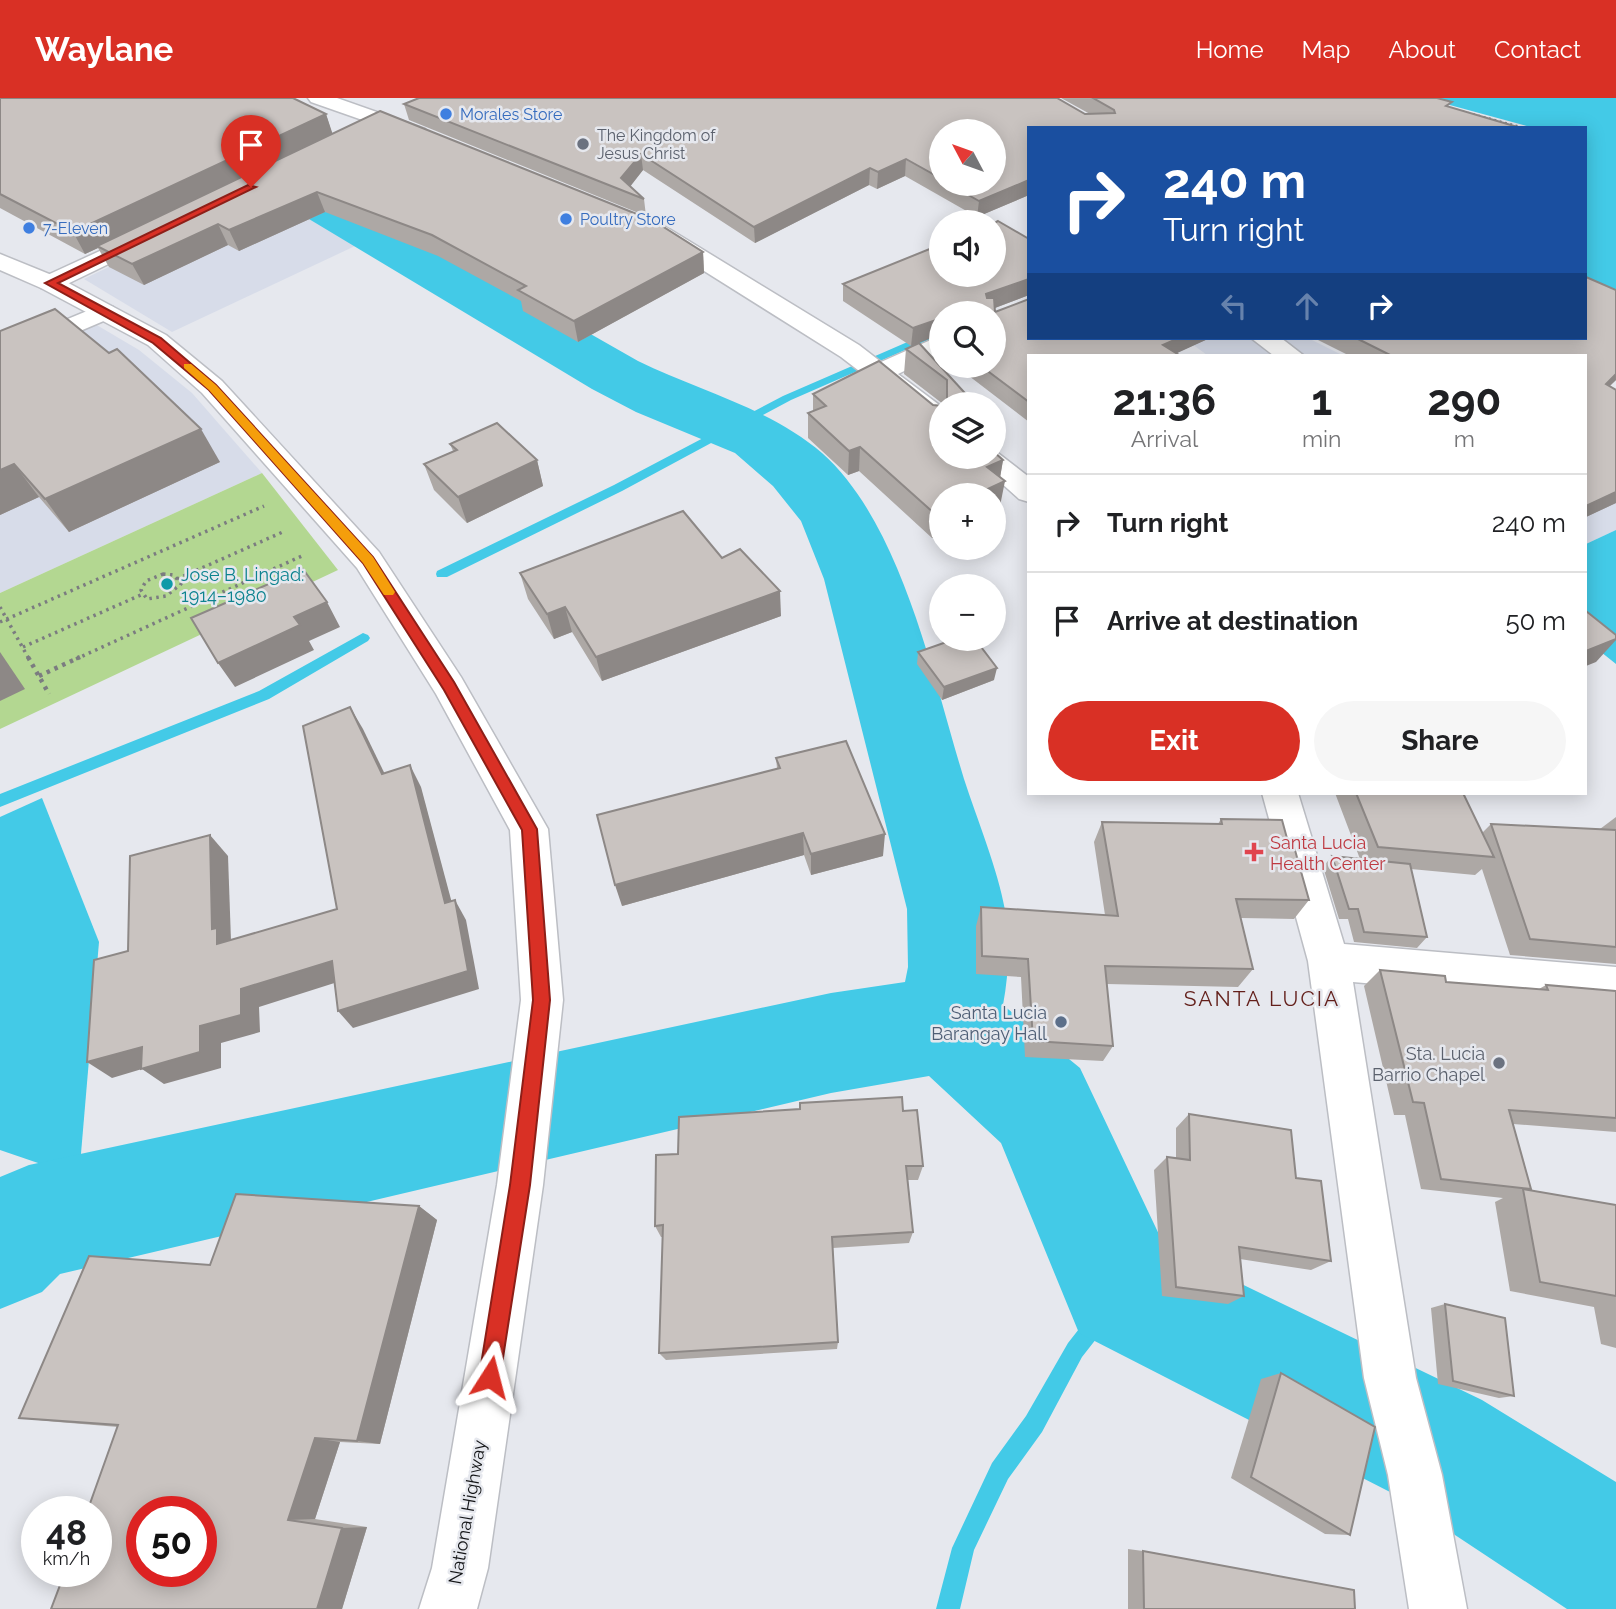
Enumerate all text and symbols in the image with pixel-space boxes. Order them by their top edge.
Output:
text: Waylane [35,30,173,69]
text: Home [1196,35,1264,64]
text: Map [1302,35,1350,64]
text: About [1388,35,1456,64]
text: Contact [1494,35,1581,64]
place label: Morales Store [460,105,562,124]
marker: Morales Store [438,106,454,122]
pin [221,115,281,187]
north arrow [929,119,1006,196]
map controls [929,119,1006,651]
icon: arrive [232,126,270,164]
place label: The Kingdom of Jesus Christ [597,126,716,163]
marker: The Kingdom of Jesus Christ [575,136,591,152]
text: 240 m [1163,152,1306,209]
icon: right [1048,154,1139,245]
place label: Poultry Store [580,210,676,229]
button: sound [929,210,1006,287]
marker: Poultry Store [558,211,574,227]
text: Turn right [1163,211,1304,248]
place label: 7-Eleven [43,219,108,238]
marker: 7-Eleven [21,220,37,236]
icon: left [1215,287,1253,325]
icon: ahead [1288,287,1326,325]
icon: right [1361,287,1399,325]
button: search [929,301,1006,378]
text: 21:36 [1113,376,1216,425]
text: 1 [1311,376,1332,425]
text: 290 [1427,376,1501,425]
button: layers [929,392,1006,469]
text: Arrival [1131,425,1198,452]
text: min [1302,425,1342,452]
text: m [1454,425,1475,452]
button: + [929,483,1006,560]
icon: right [1048,504,1086,542]
text: Turn right [1107,508,1228,538]
text: 240 m [1492,508,1566,538]
place label: Jose B. Lingad: 1914–1980 [181,564,304,606]
button: − [929,574,1006,651]
marker: Jose B. Lingad: 1914–1980 [159,576,175,592]
icon: arrive [1048,602,1086,640]
text: Arrive at destination [1107,606,1358,636]
text: 50 m [1505,606,1566,636]
button: Exit [1048,701,1300,781]
button: Share [1314,701,1566,781]
place label: Santa Lucia Health Center [1270,832,1386,874]
marker: Santa Lucia Health Center [1244,842,1264,862]
district label: SANTA LUCIA [1184,986,1340,1011]
place label: Santa Lucia Barangay Hall [931,1002,1047,1044]
marker: Santa Lucia Barangay Hall [1053,1014,1069,1030]
place label: Sta. Lucia Barrio Chapel [1372,1043,1485,1085]
marker: Sta. Lucia Barrio Chapel [1491,1055,1507,1071]
position arrow [453,1340,527,1414]
street label: National Highway [444,1438,490,1586]
speed limit sign: 50 [126,1496,217,1587]
text: 48 [46,1512,87,1553]
text: km/h [43,1548,90,1569]

